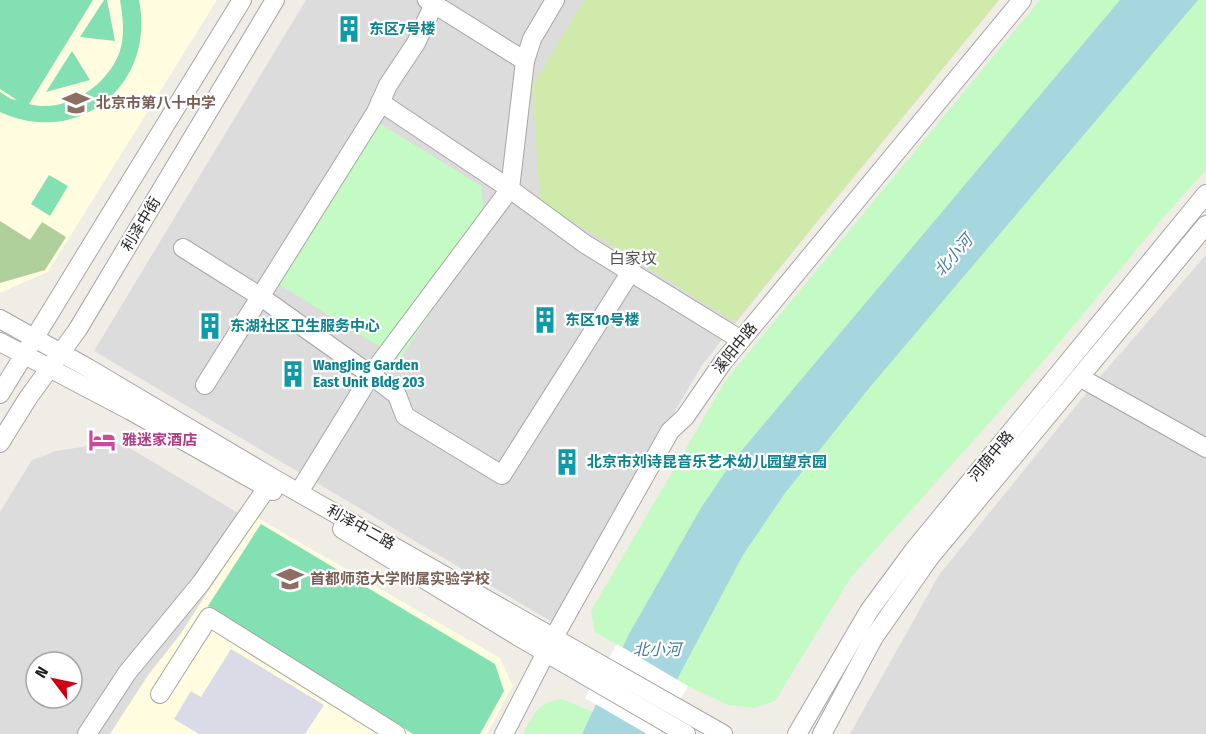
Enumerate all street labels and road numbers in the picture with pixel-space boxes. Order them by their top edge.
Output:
street label: 利泽中街 [118,194,164,254]
street label: 溪阳中路 [709,319,761,377]
street label: 河荫中路 [965,427,1017,485]
street label: 利泽中二路 [324,501,398,553]

